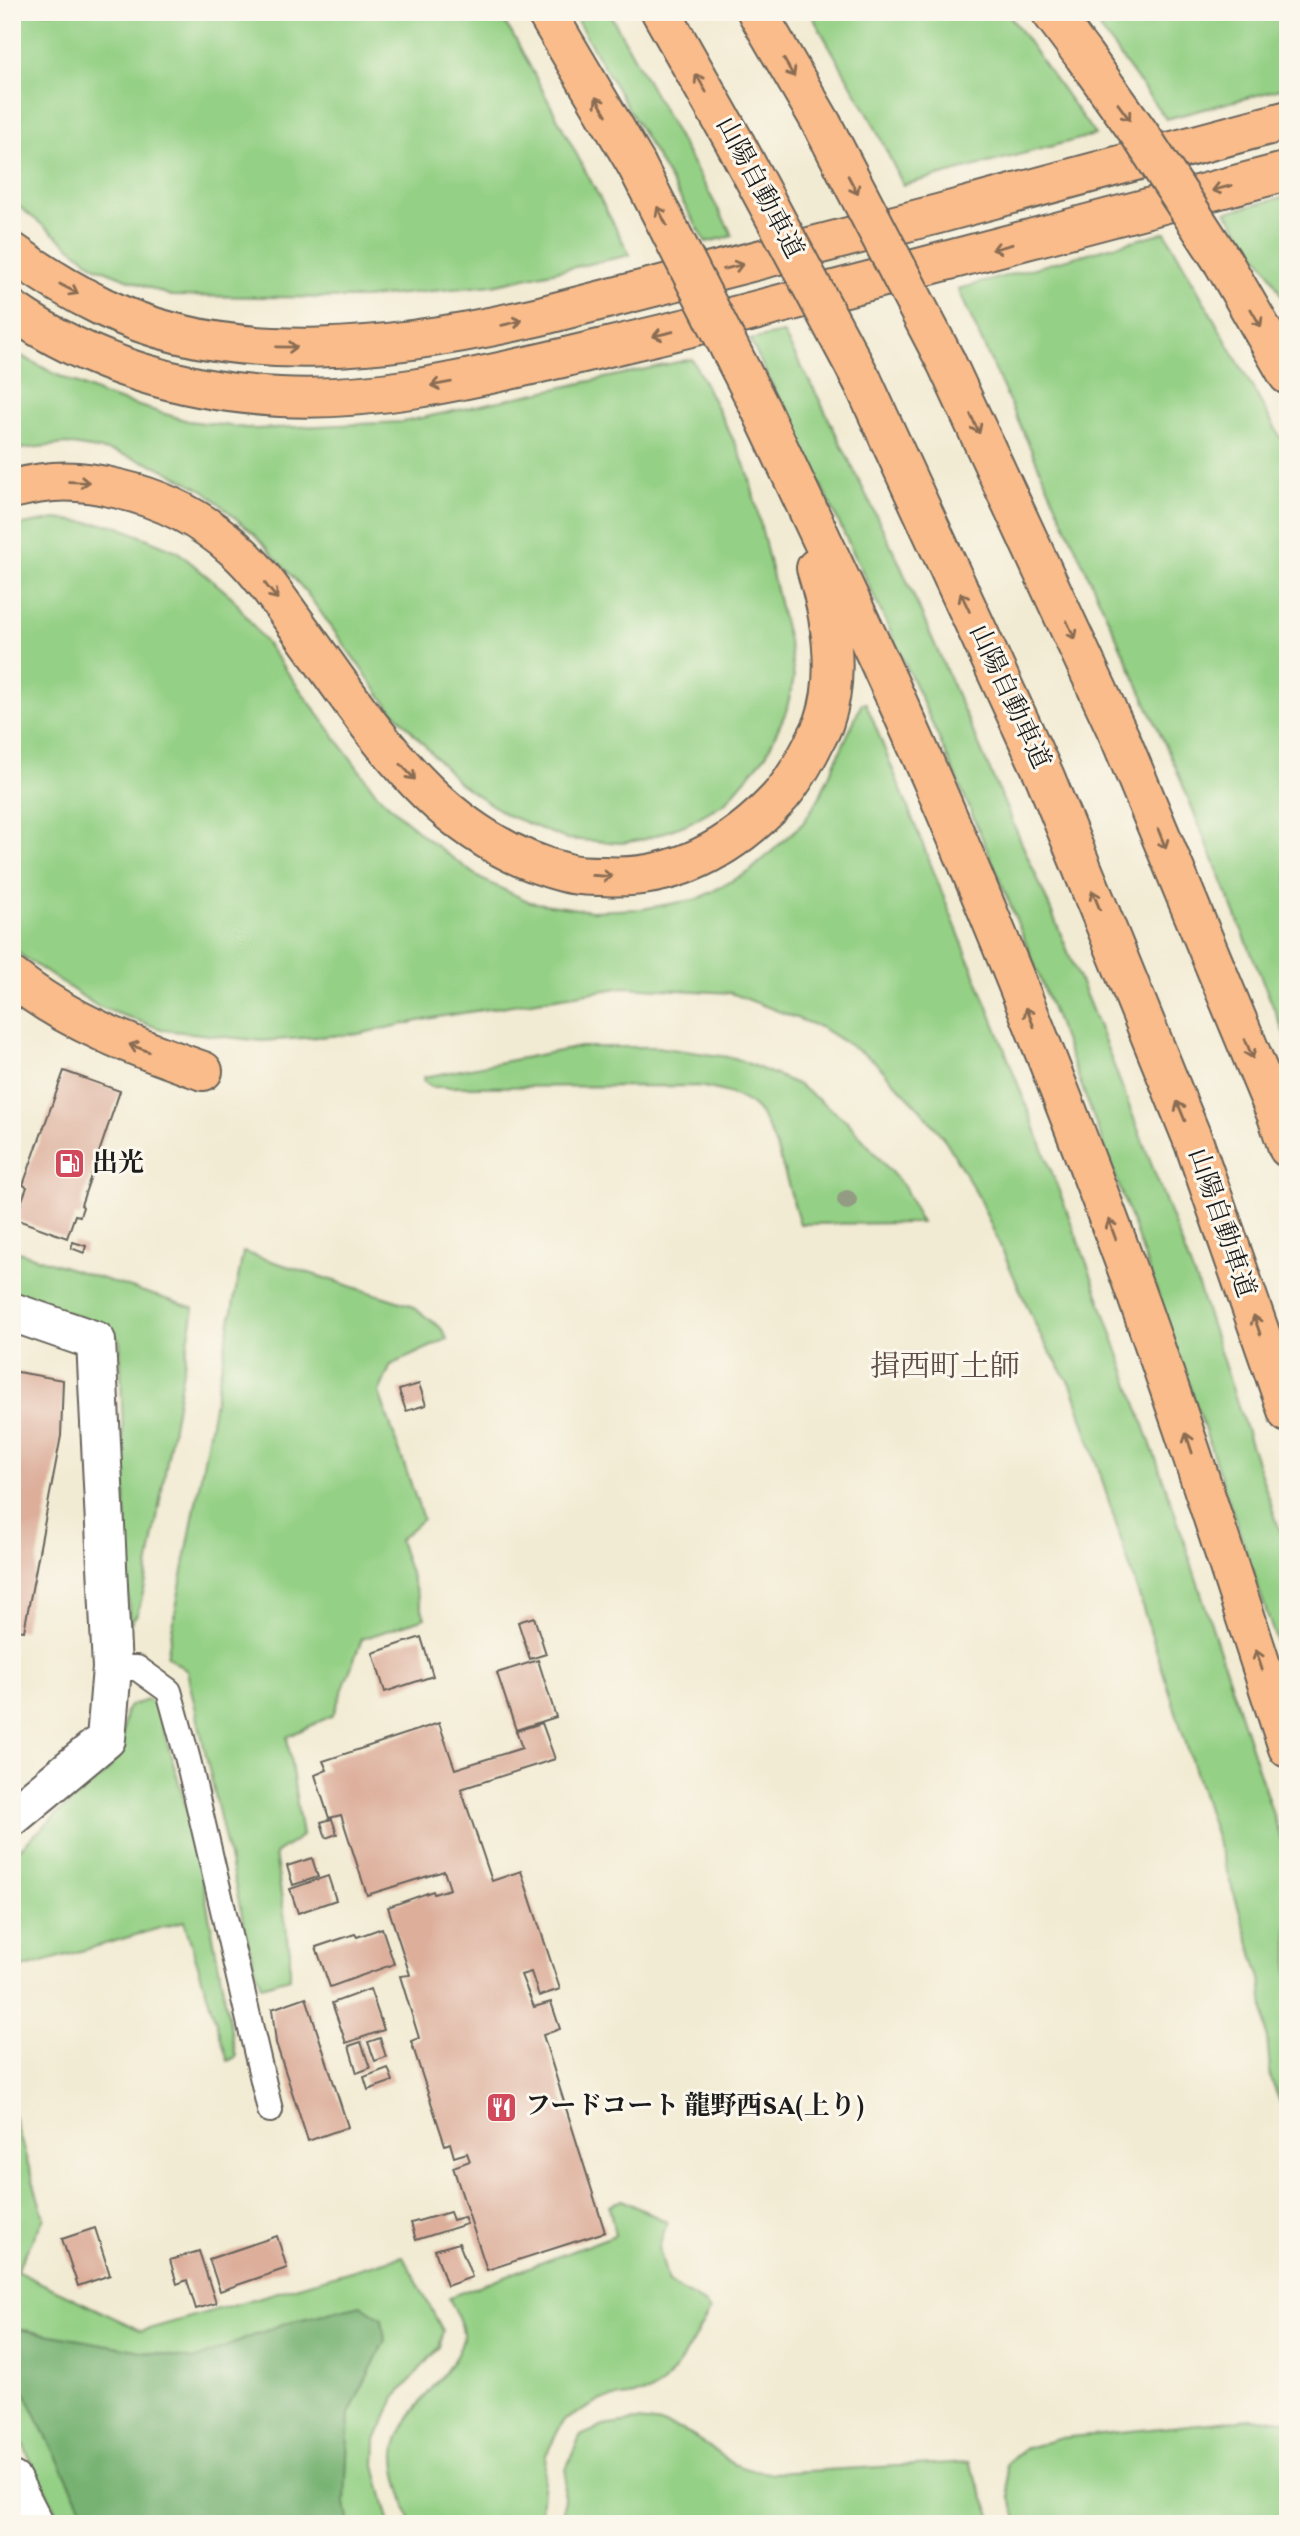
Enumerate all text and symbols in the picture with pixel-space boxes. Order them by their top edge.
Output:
one-way arrow [782,58,796,78]
one-way arrow [694,74,708,94]
one-way arrow [594,96,608,116]
one-way arrow [1116,102,1131,121]
street label: 山陽自動車道 [706,111,812,265]
one-way arrow [847,174,861,195]
one-way arrow [1211,182,1234,195]
one-way arrow [655,206,668,227]
one-way arrow [991,241,1014,254]
one-way arrow [721,260,744,273]
one-way arrow [58,283,79,296]
one-way arrow [1249,308,1263,328]
one-way arrow [500,315,523,329]
one-way arrow [652,328,675,341]
one-way arrow [275,340,298,353]
one-way arrow [430,377,453,391]
one-way arrow [968,413,982,434]
one-way arrow [68,475,91,489]
one-way arrow [263,581,278,599]
one-way arrow [958,592,971,613]
street label: 山陽自動車道 [960,619,1058,775]
one-way arrow [1065,620,1078,641]
one-way arrow [400,763,416,781]
one-way arrow [1157,827,1170,849]
one-way arrow [591,870,613,883]
one-way arrow [1088,890,1101,912]
one-way arrow [1023,1006,1036,1028]
one-way arrow [1244,1037,1257,1059]
one-way arrow [128,1041,150,1053]
one-way arrow [1174,1101,1187,1123]
street label: 山陽自動車道 [1179,1143,1263,1303]
place label: 出光 [92,1146,144,1182]
fuel station icon: 出光 [52,1147,86,1181]
one-way arrow [1105,1218,1117,1240]
one-way arrow [1250,1315,1262,1337]
district label: 揖西町土師 [870,1347,1020,1389]
one-way arrow [1182,1432,1195,1454]
one-way arrow [1252,1649,1264,1671]
place label: フードコート 龍野西SA(上り) [525,2089,864,2125]
restaurant icon: フードコート 龍野西SA(上り) [485,2090,519,2124]

